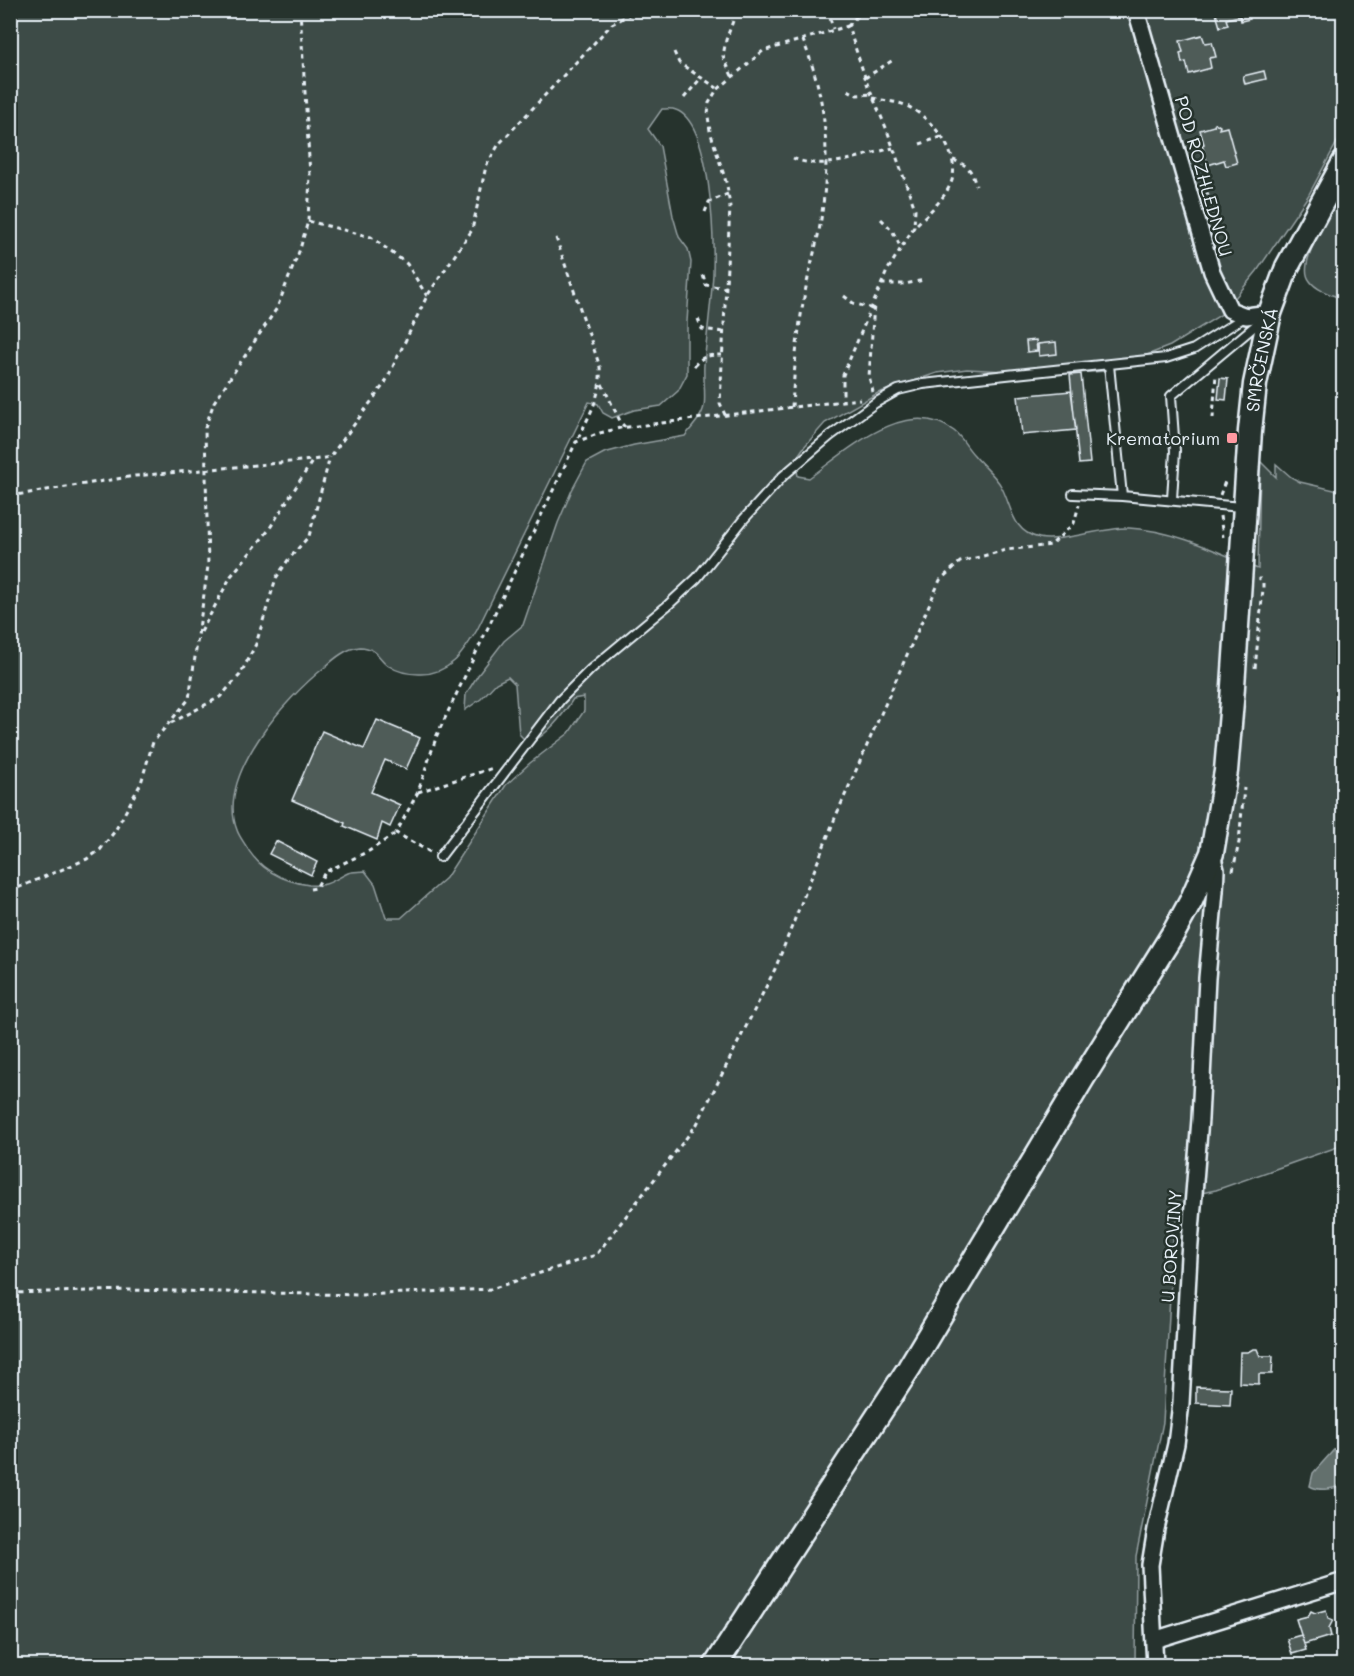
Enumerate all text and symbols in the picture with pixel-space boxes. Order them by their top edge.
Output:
street label: POD ROZHLEDNOU [1170,93,1238,259]
street label: SMRČENSKÁ [1240,305,1283,413]
place label: Krematorium [1106,426,1220,450]
marker: Krematorium [1225,431,1239,445]
street label: U BOROVINY [1155,1189,1187,1303]

